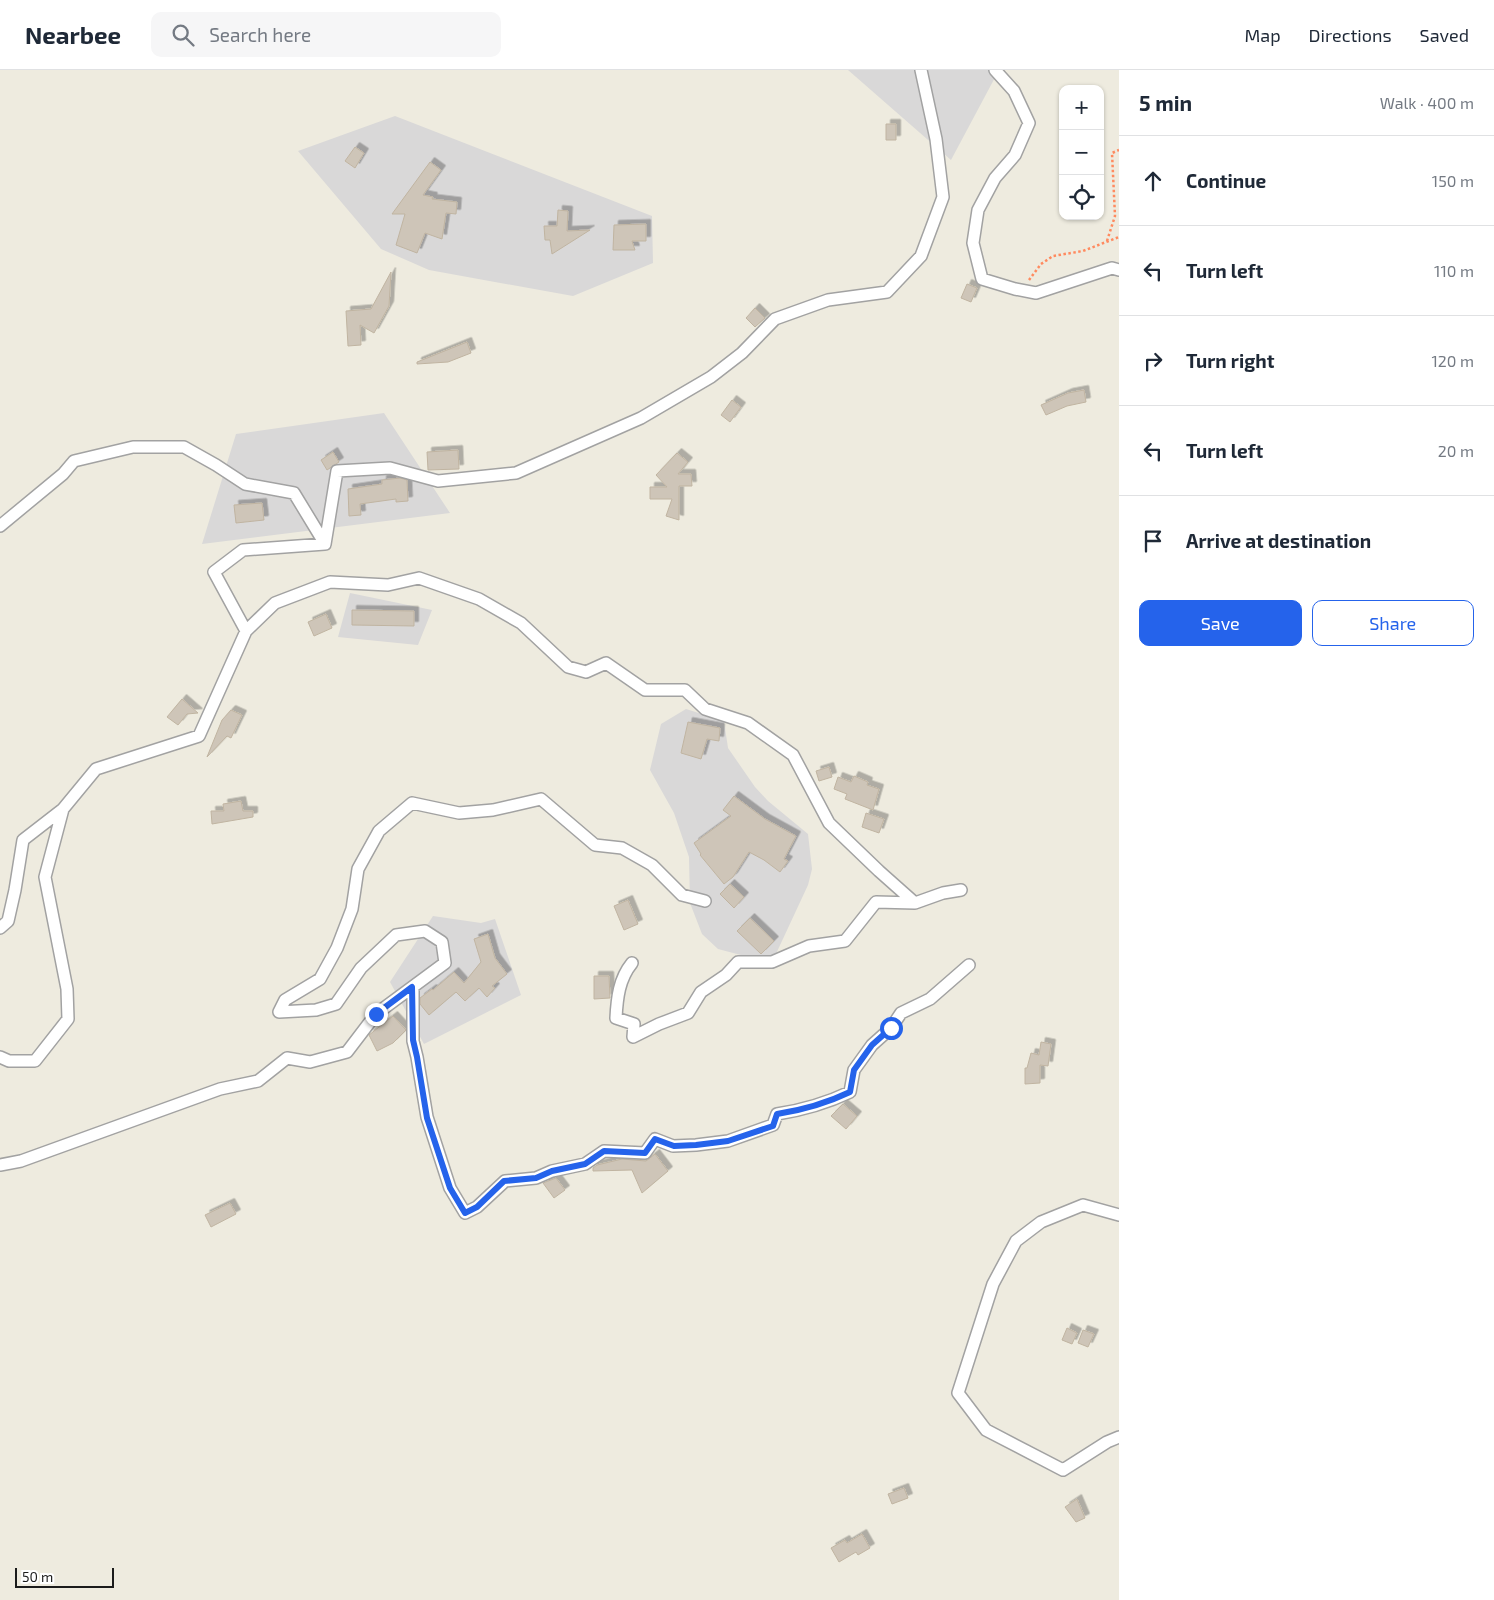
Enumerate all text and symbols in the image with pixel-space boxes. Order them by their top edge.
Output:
search box [151,12,501,57]
text: Nearbee [25,20,121,49]
icon: search [169,21,197,49]
text: Search here [209,23,311,46]
text: Map [1244,24,1281,46]
text: Directions [1309,24,1392,46]
text: Saved [1420,24,1469,46]
map controls [1059,85,1104,220]
button: + [1059,85,1104,130]
text: 5 min [1139,90,1192,115]
text: Walk · 400 m [1380,93,1474,112]
button: − [1059,130,1104,175]
icon: ahead [1139,167,1167,195]
text: Continue [1186,169,1266,192]
text: 150 m [1432,171,1474,190]
button: locate [1059,175,1104,220]
icon: left [1139,257,1167,285]
text: Turn left [1186,259,1263,282]
text: 110 m [1434,261,1474,280]
icon: right [1139,347,1167,375]
text: Turn right [1186,349,1274,372]
text: 120 m [1431,351,1474,370]
icon: left [1139,437,1167,465]
text: Turn left [1186,439,1263,462]
text: 20 m [1438,441,1474,460]
icon: arrive [1139,527,1167,555]
text: Arrive at destination [1186,529,1371,552]
button: Save [1139,600,1302,646]
button: Share [1312,600,1474,646]
route end [365,1003,388,1026]
route start [880,1017,903,1040]
scale bar [15,1565,114,1588]
text: 50 m [22,1568,53,1585]

